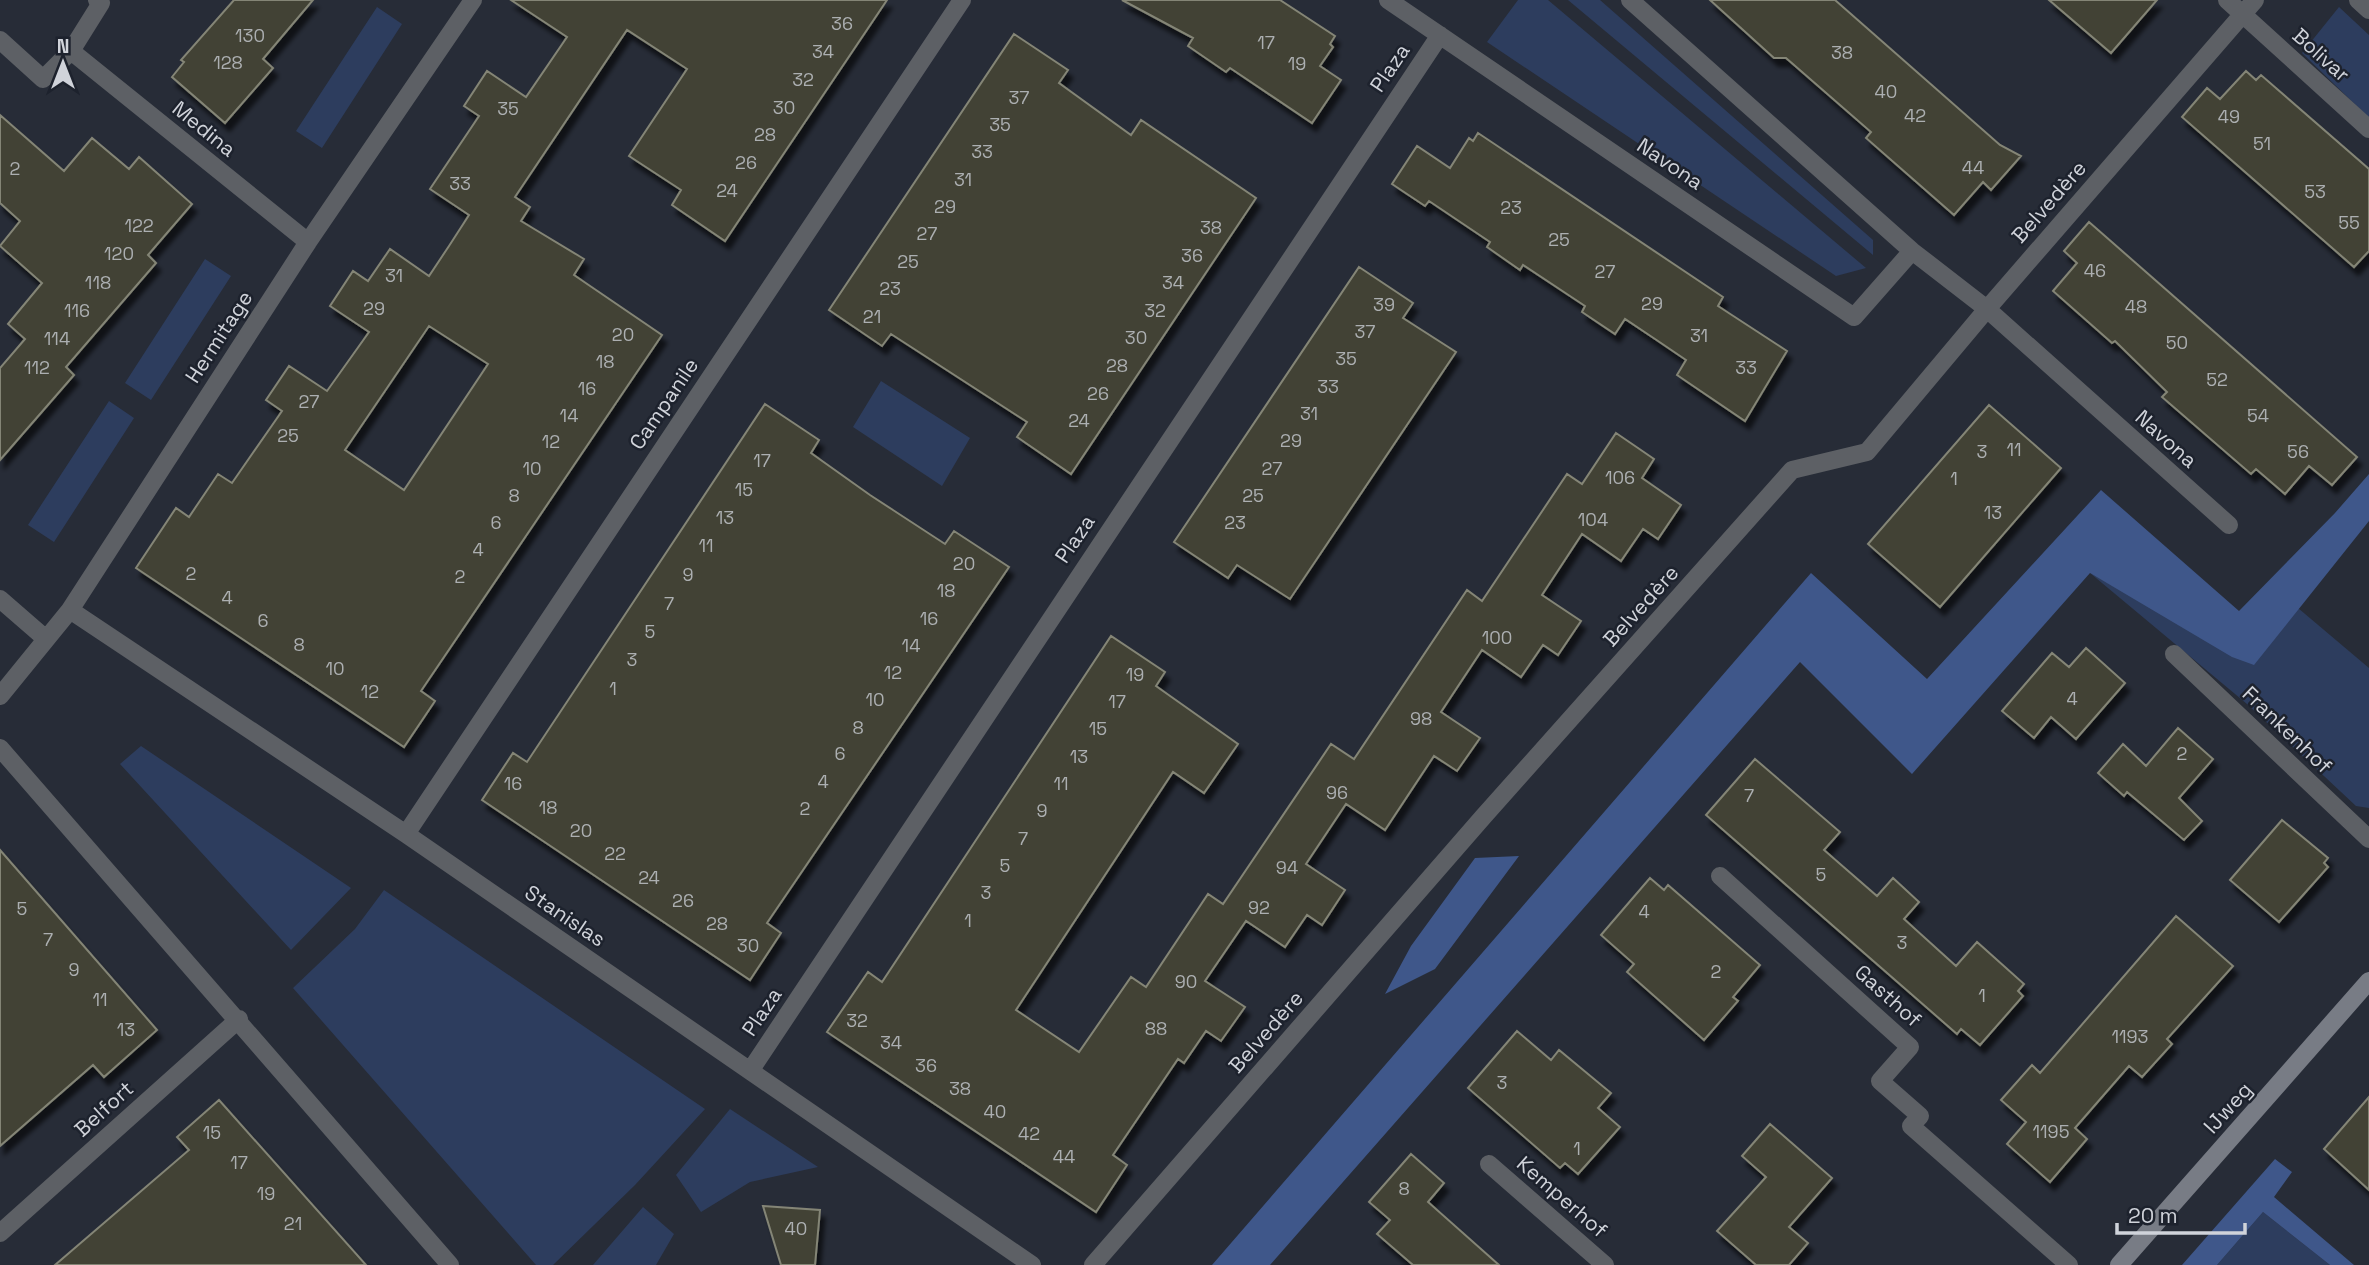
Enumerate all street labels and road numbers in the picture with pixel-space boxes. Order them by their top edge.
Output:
street label: Bolivar [2287,22,2356,88]
street label: Plaza [1364,38,1416,97]
street label: Medina [167,95,242,162]
street label: Navona [1632,132,1709,196]
street label: Belvedère [2005,155,2092,249]
street label: Hermitage [179,285,258,388]
street label: Campanile [623,353,704,455]
street label: Navona [2130,404,2203,474]
street label: Plaza [1049,509,1101,568]
street label: Belvedère [1597,559,1684,652]
street label: Frankenhof [2237,680,2338,779]
street label: Stanislas [520,879,611,952]
street label: Gasthof [1849,958,1927,1033]
street label: Plaza [736,982,788,1041]
street label: Belvedère [1222,985,1309,1079]
street label: Belfort [68,1075,139,1142]
street label: IJweg [2197,1076,2258,1139]
street label: Kemperhof [1511,1150,1613,1243]

